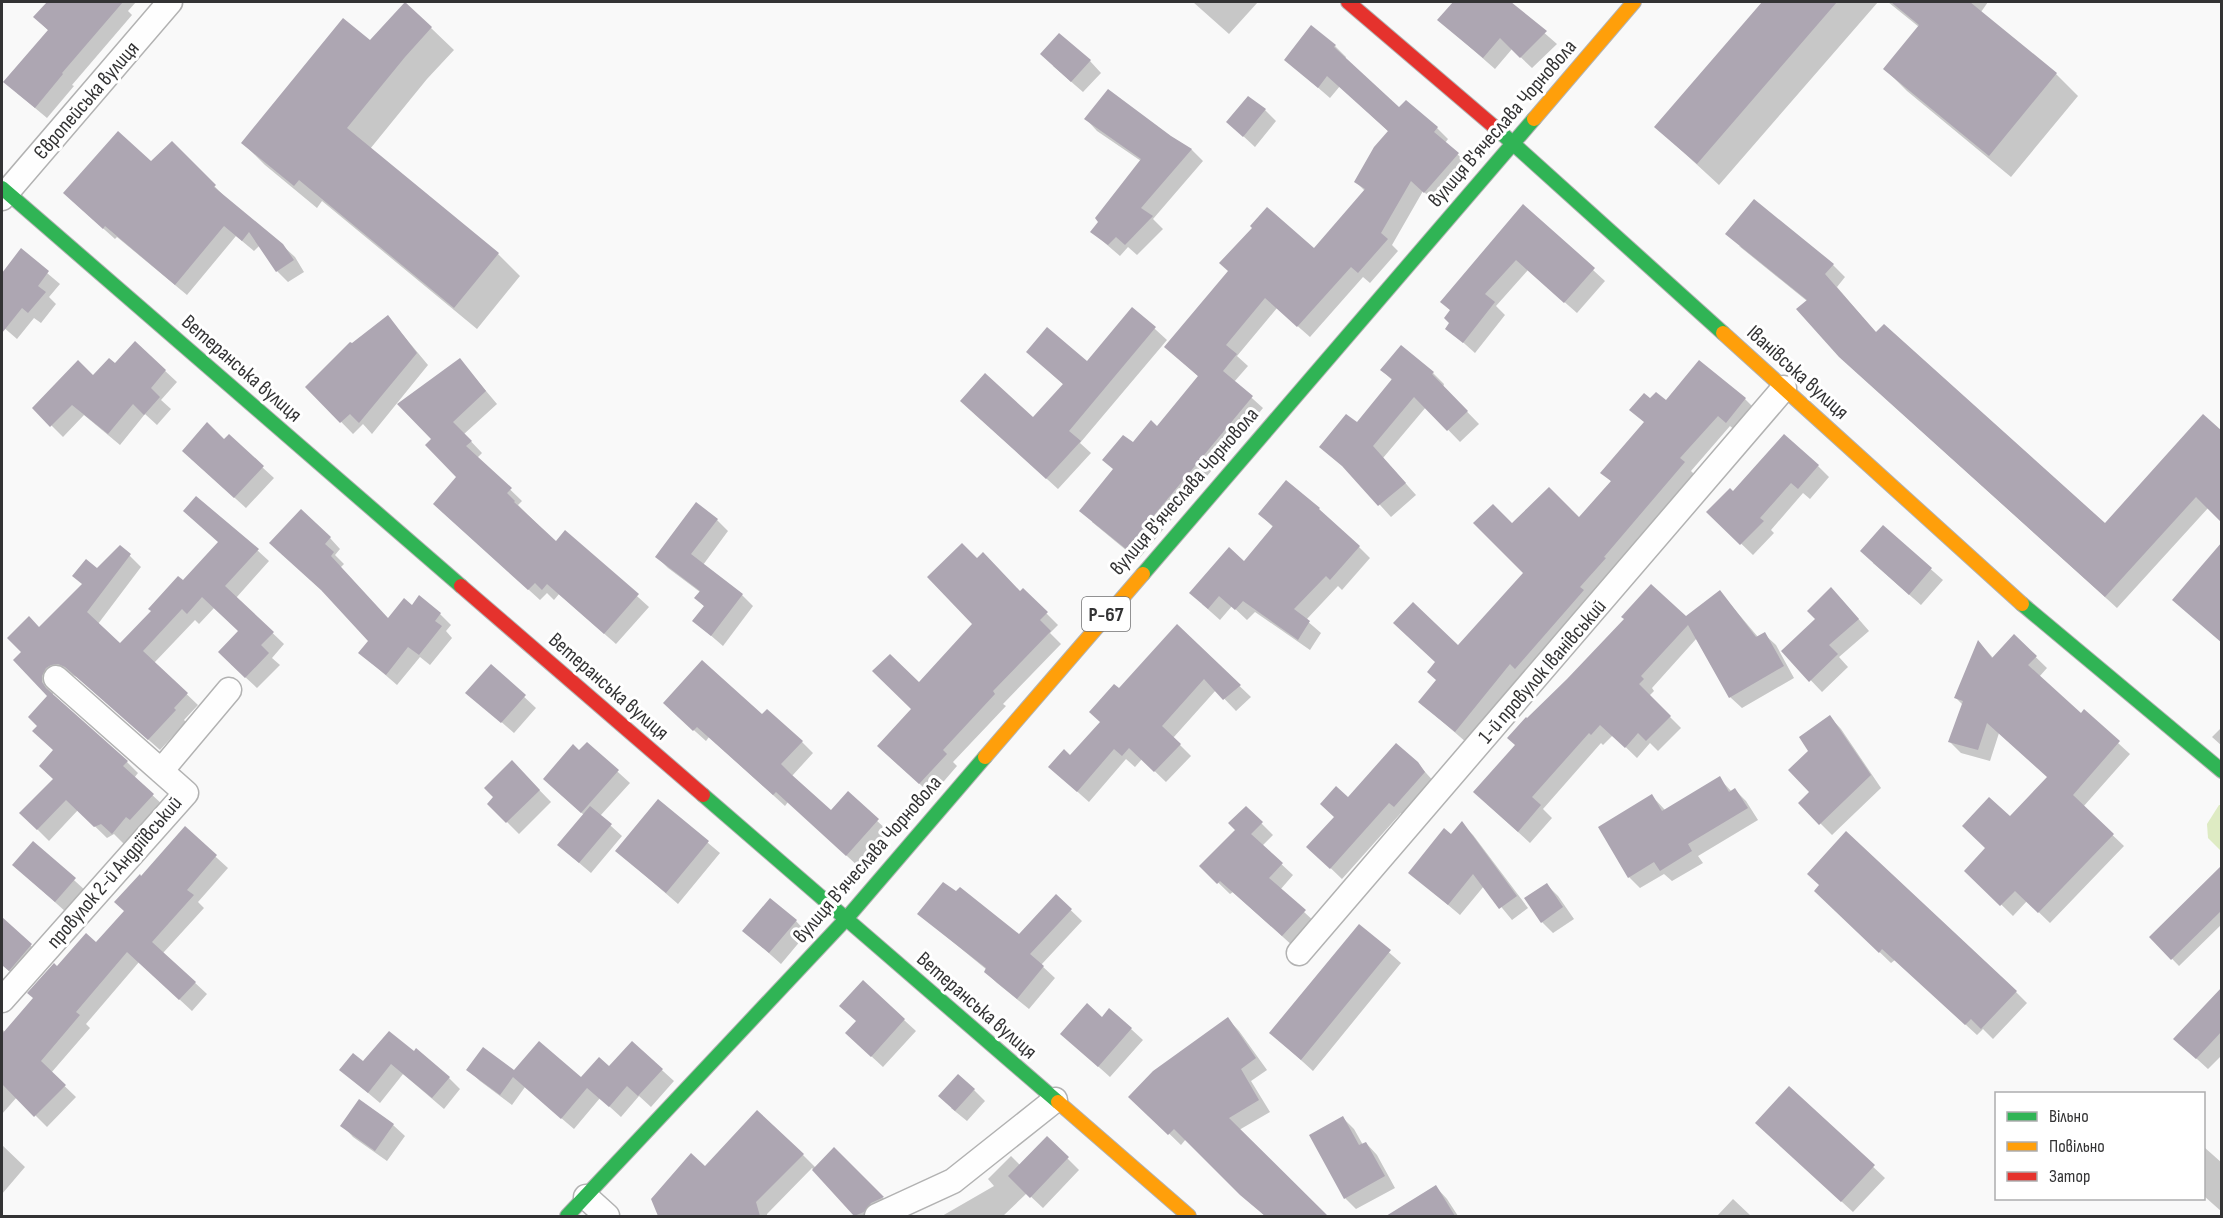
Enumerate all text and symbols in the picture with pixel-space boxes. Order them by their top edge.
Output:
street label: вулиця В'ячеслава Чорновола [1423,34,1582,212]
street label: Європейська вулиця [28,36,144,164]
street label: Ветеранська вулиця [176,309,307,427]
street label: Іванівська вулиця [1742,320,1854,425]
street label: вулиця В'ячеслава Чорновола [1105,402,1264,580]
street label: 1-й провулок Іванівський [1473,594,1612,748]
road number: Р-67 [1082,597,1130,631]
street label: Ветеранська вулиця [543,627,674,745]
street label: вулиця В'ячеслава Чорновола [788,770,947,948]
street label: провулок 2-й Андріївський [42,791,187,953]
street label: Ветеранська вулиця [911,946,1042,1064]
legend [1995,1092,2205,1200]
text: Вільно [2049,1106,2089,1127]
text: Повільно [2049,1136,2105,1157]
text: Затор [2049,1166,2090,1187]

